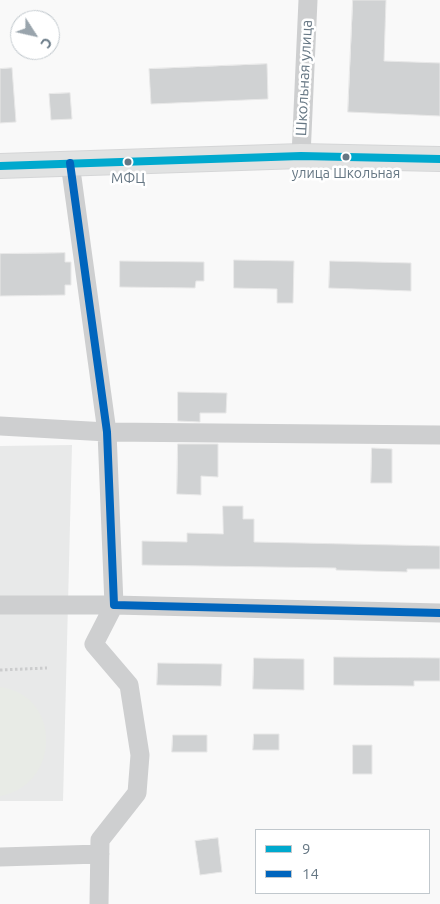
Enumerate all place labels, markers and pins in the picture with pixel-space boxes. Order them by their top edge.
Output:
marker: улица Школьная [341,152,351,162]
marker: МФЦ [123,157,133,167]
place label: улица Школьная [292,165,400,181]
place label: МФЦ [111,170,145,186]

